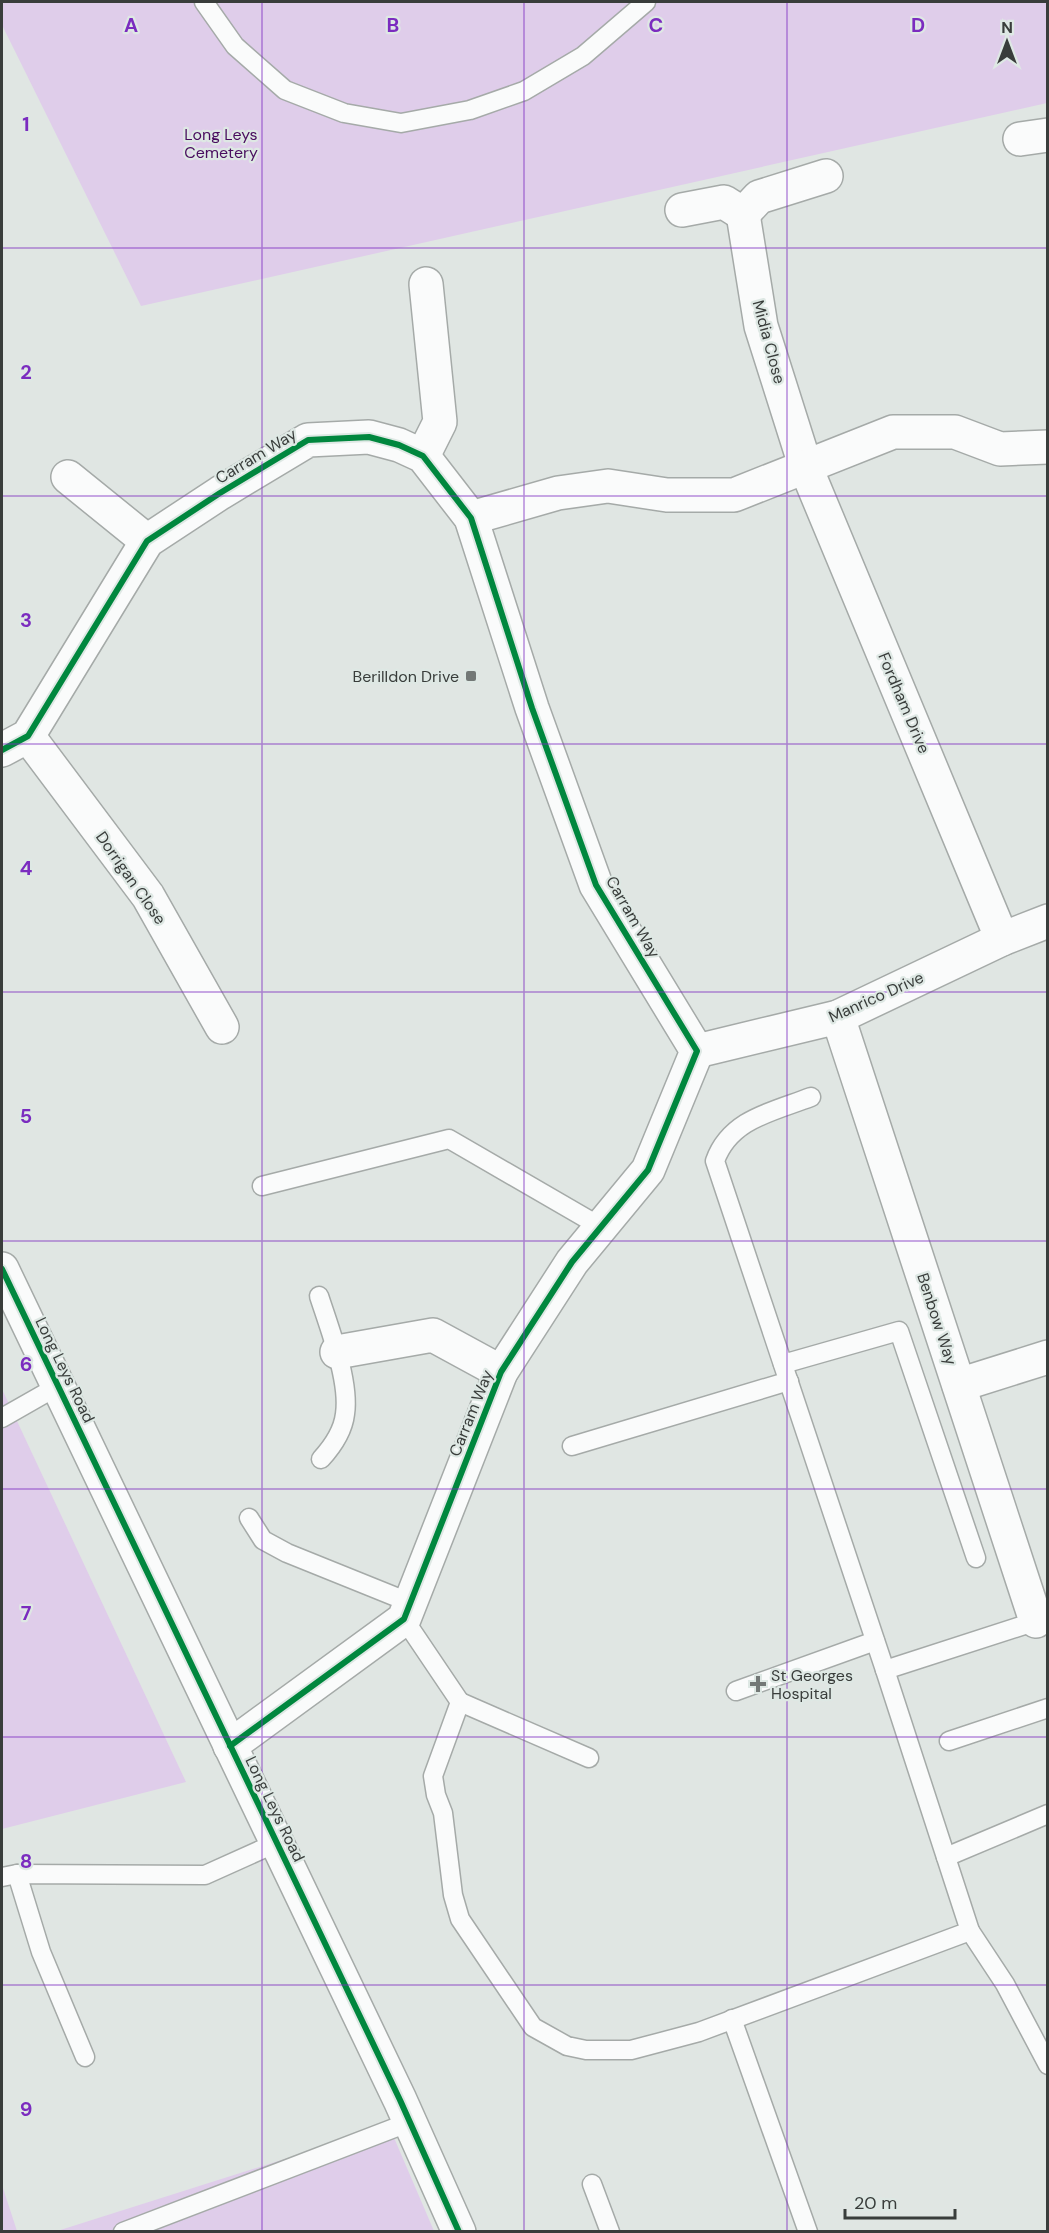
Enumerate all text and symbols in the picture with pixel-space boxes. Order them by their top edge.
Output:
text: A [124,12,138,38]
text: B [387,12,399,38]
text: C [649,12,663,38]
text: D [911,12,925,38]
north arrow [977,12,1037,72]
text: N [1001,17,1013,38]
text: 1 [22,111,30,137]
park label: Long Leys Cemetery [184,124,258,163]
street label: Midia Close [748,298,790,386]
text: 2 [20,359,32,385]
street label: Carram Way [211,423,301,489]
text: 3 [20,607,32,633]
street label: Fordham Drive [873,649,935,757]
place label: Berilldon Drive [353,666,459,687]
marker: Berilldon Drive [464,669,478,683]
street label: Dorrigan Close [91,827,171,929]
text: 4 [20,855,33,881]
street label: Carram Way [601,872,665,962]
street label: Manrico Drive [825,967,927,1027]
text: 5 [20,1103,32,1129]
street label: Benbow Way [912,1270,962,1368]
street label: Long Leys Road [30,1314,100,1426]
text: 6 [20,1351,32,1377]
street label: Carram Way [444,1367,498,1459]
text: 7 [21,1600,32,1626]
place label: St Georges Hospital [771,1665,853,1704]
marker: St Georges Hospital [749,1675,767,1693]
street label: Long Leys Road [240,1753,310,1865]
text: 8 [20,1848,32,1874]
text: 9 [20,2096,32,2122]
scale bar [845,2182,954,2220]
text: 20 m [854,2191,897,2215]

